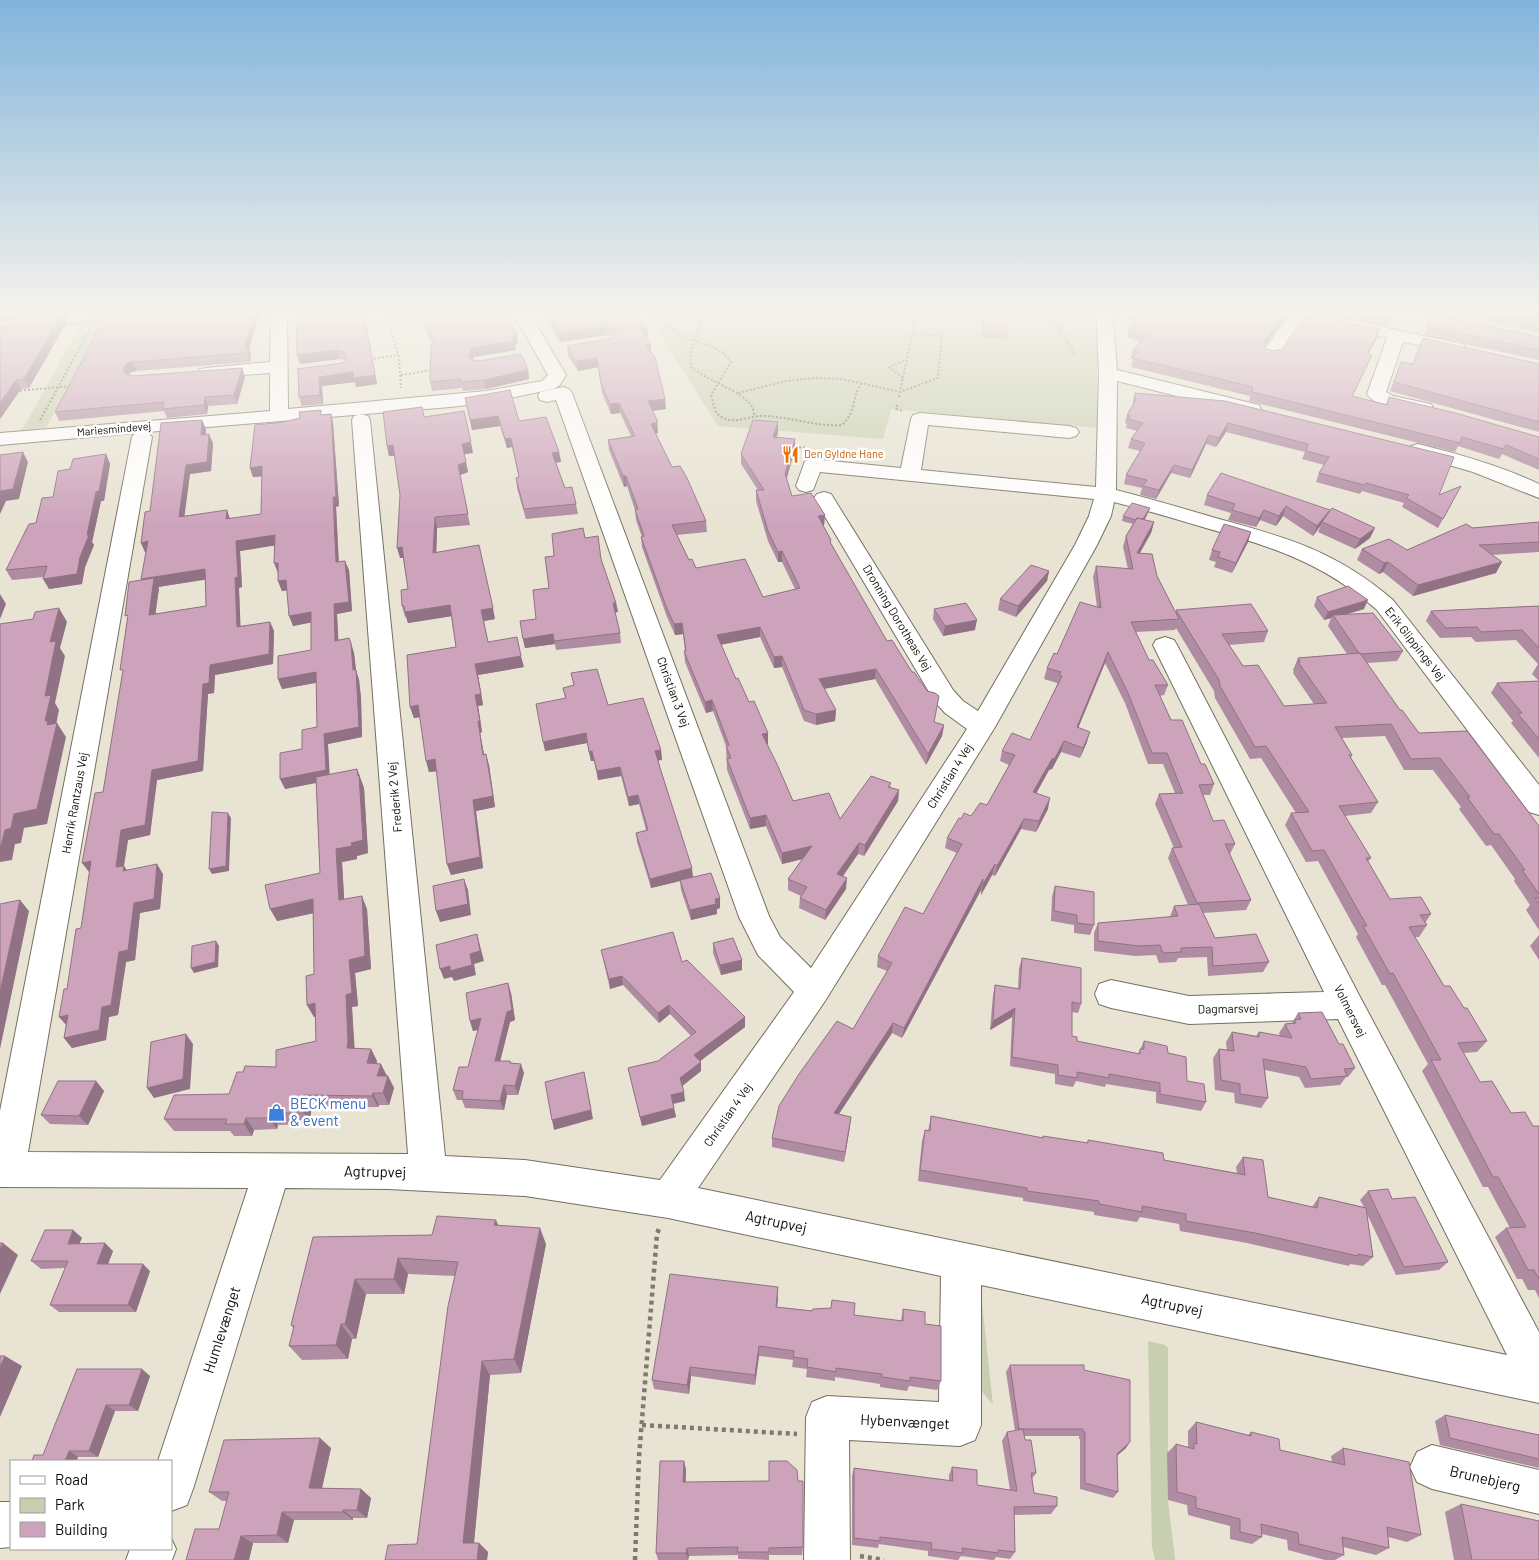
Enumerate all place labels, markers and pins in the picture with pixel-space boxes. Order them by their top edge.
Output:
restaurant icon: Den Gyldne Hane [780,444,800,464]
place label: Den Gyldne Hane [804,447,884,460]
place label: BECK menu & event [290,1094,366,1129]
shop icon: BECK menu & event [266,1103,286,1123]

